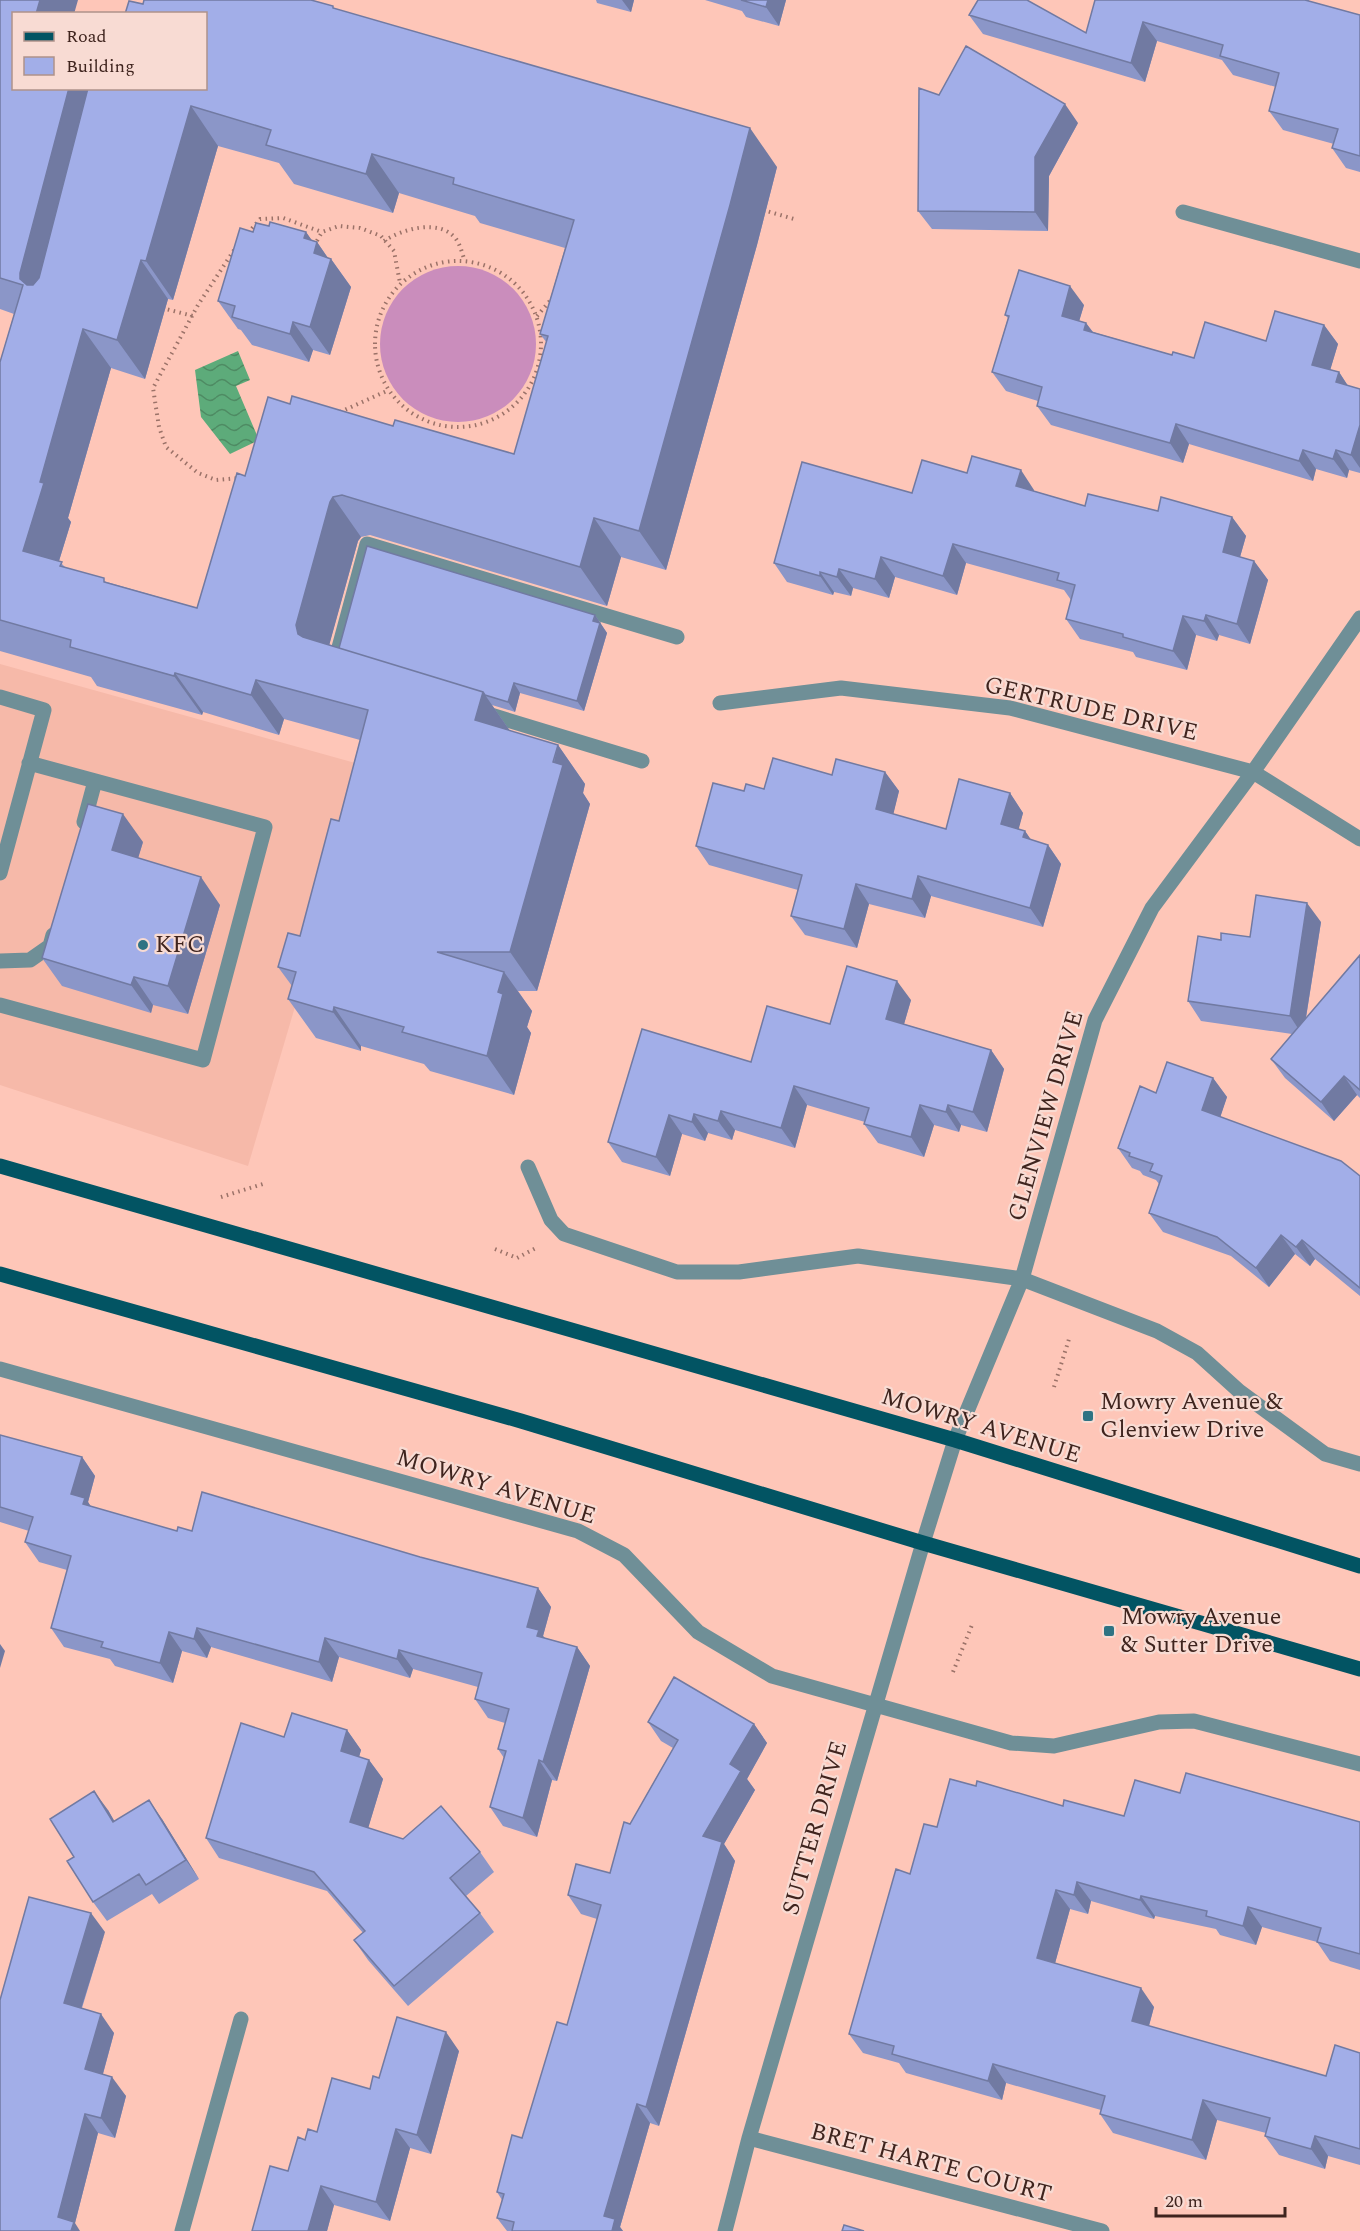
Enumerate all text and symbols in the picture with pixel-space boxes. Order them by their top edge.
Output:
legend [12,12,207,90]
text: Road [66,23,107,50]
text: Building [66,53,135,80]
street label: GERTRUDE DRIVE [981,667,1201,751]
place label: KFC [155,927,204,963]
marker: KFC [136,938,150,952]
street label: GLENVIEW DRIVE [999,1007,1093,1225]
street label: MOWRY AVENUE [877,1379,1085,1473]
place label: Mowry Avenue & Glenview Drive [1100,1384,1283,1448]
marker: Mowry Avenue & Glenview Drive [1081,1409,1095,1423]
street label: MOWRY AVENUE [392,1440,600,1534]
place label: Mowry Avenue & Sutter Drive [1121,1599,1281,1663]
marker: Mowry Avenue & Sutter Drive [1102,1624,1116,1638]
street label: SUTTER DRIVE [773,1737,857,1919]
street label: BRET HARTE COURT [806,2114,1056,2212]
scale bar [1156,2180,1285,2218]
text: 20 m [1165,2188,1203,2215]

